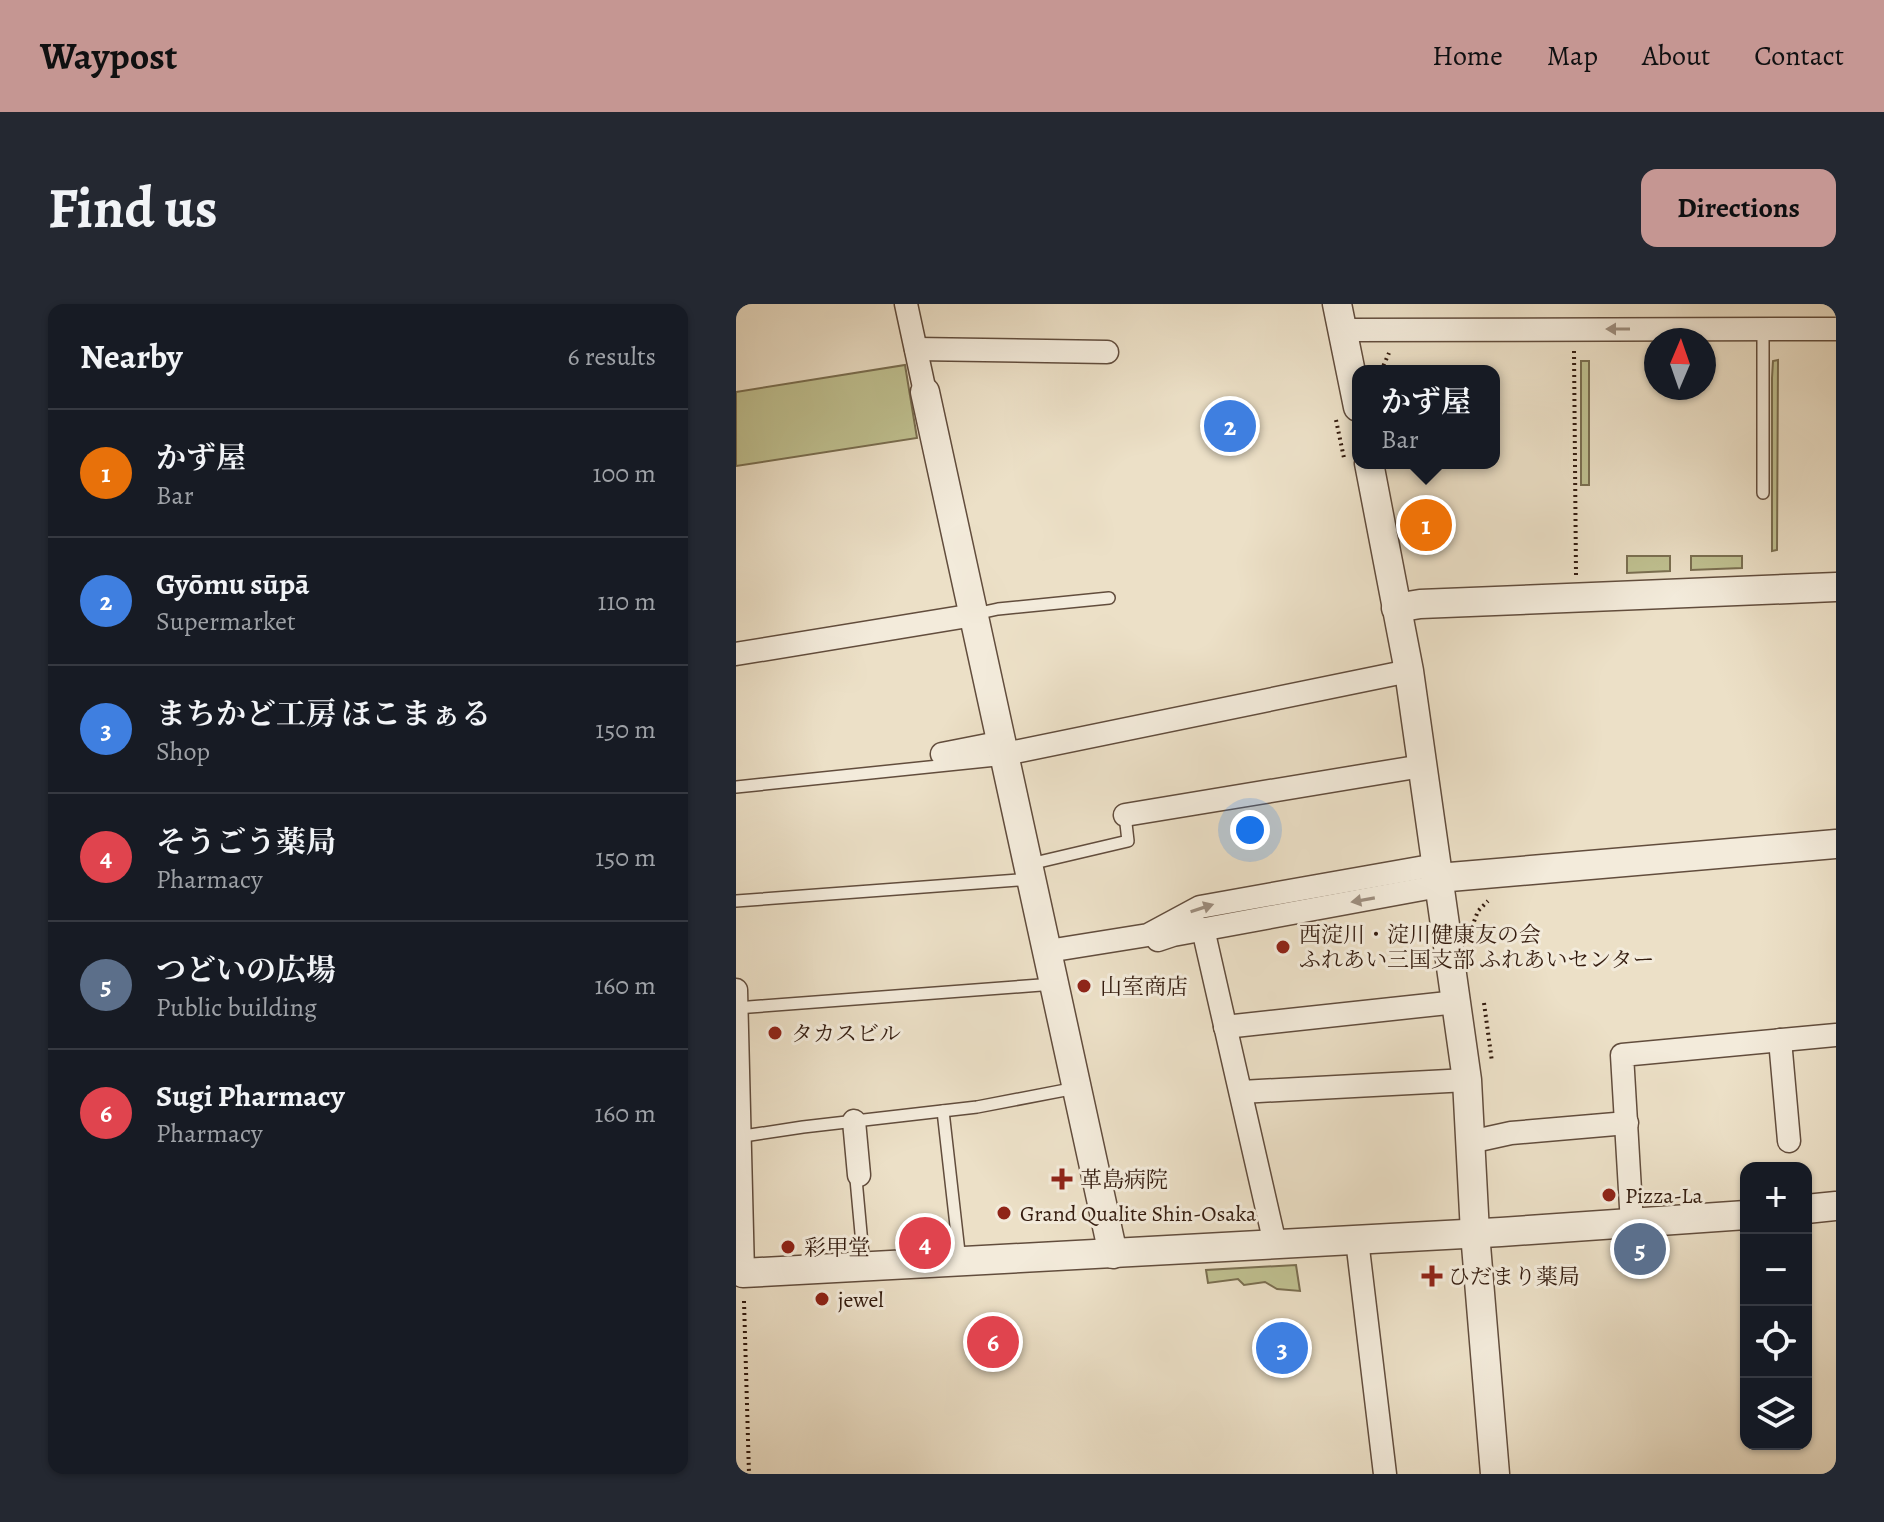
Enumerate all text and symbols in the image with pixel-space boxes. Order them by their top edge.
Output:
text: Waypost [40,30,177,82]
text: Home [1432,37,1503,75]
text: Map [1547,37,1598,75]
text: About [1642,37,1710,75]
text: Contact [1754,37,1844,75]
button: Directions [1641,169,1836,247]
text: Find us [48,170,218,246]
one-way arrow [1605,323,1630,335]
north arrow [1644,328,1716,400]
text: Nearby [80,333,183,380]
text: 6 results [568,339,656,374]
popup [1352,365,1500,469]
text: かず屋 [1381,382,1471,422]
pin: 2 [1204,396,1256,456]
text: Bar [1381,422,1419,457]
text: かず屋 [156,438,246,478]
text: 1 [101,456,111,491]
text: 100 m [593,456,656,491]
text: Bar [156,478,194,513]
pin: 1 [1400,495,1452,555]
text: Gyōmu sūpā [156,564,309,604]
text: 2 [100,584,112,619]
text: 110 m [598,584,656,619]
text: Supermarket [156,604,296,639]
text: まちかど工房 ほこまぁる [156,694,491,734]
text: 3 [100,712,112,747]
text: 150 m [595,712,656,747]
text: Shop [156,734,210,769]
your location [1230,810,1270,850]
text: そうごう薬局 [156,822,336,862]
text: 4 [100,840,112,875]
text: 150 m [595,840,656,875]
text: Pharmacy [156,862,263,897]
one-way arrow [1350,895,1375,907]
one-way arrow [1190,902,1214,914]
place label: 西淀川・淀川健康友の会 ふれあい三国支部 ふれあいセンター [1299,920,1654,975]
marker: 西淀川・淀川健康友の会 ふれあい三国支部 ふれあいセンター [1274,938,1292,956]
text: つどいの広場 [156,950,336,990]
text: 5 [100,968,112,1003]
text: 160 m [594,968,656,1003]
place label: 山室商店 [1100,972,1188,1002]
marker: 山室商店 [1075,977,1093,995]
text: Public building [156,990,317,1025]
place label: タカスビル [791,1019,901,1049]
marker: タカスビル [766,1024,784,1042]
text: Sugi Pharmacy [156,1076,345,1116]
text: 6 [100,1096,112,1131]
text: 160 m [594,1096,656,1131]
text: Pharmacy [156,1116,263,1151]
map controls [1740,1162,1812,1450]
button: + [1740,1162,1812,1234]
place label: 革島病院 [1080,1165,1168,1195]
marker: 革島病院 [1051,1168,1073,1190]
place label: Pizza-La [1625,1181,1703,1211]
marker: Pizza-La [1600,1186,1618,1204]
place label: Grand Qualite Shin-Osaka [1020,1199,1257,1229]
marker: Grand Qualite Shin-Osaka [995,1204,1013,1222]
pin: 4 [899,1213,951,1273]
pin: 5 [1614,1219,1666,1279]
place label: 彩甲堂 [804,1233,870,1263]
button: − [1740,1234,1812,1306]
marker: 彩甲堂 [779,1238,797,1256]
place label: ひだまり薬局 [1448,1262,1580,1292]
marker: ひだまり薬局 [1423,1267,1441,1285]
place label: jewel [838,1285,884,1315]
marker: jewel [813,1290,831,1308]
button: locate [1740,1306,1812,1378]
pin: 6 [967,1312,1019,1372]
pin: 3 [1256,1318,1308,1378]
button: layers [1740,1378,1812,1450]

